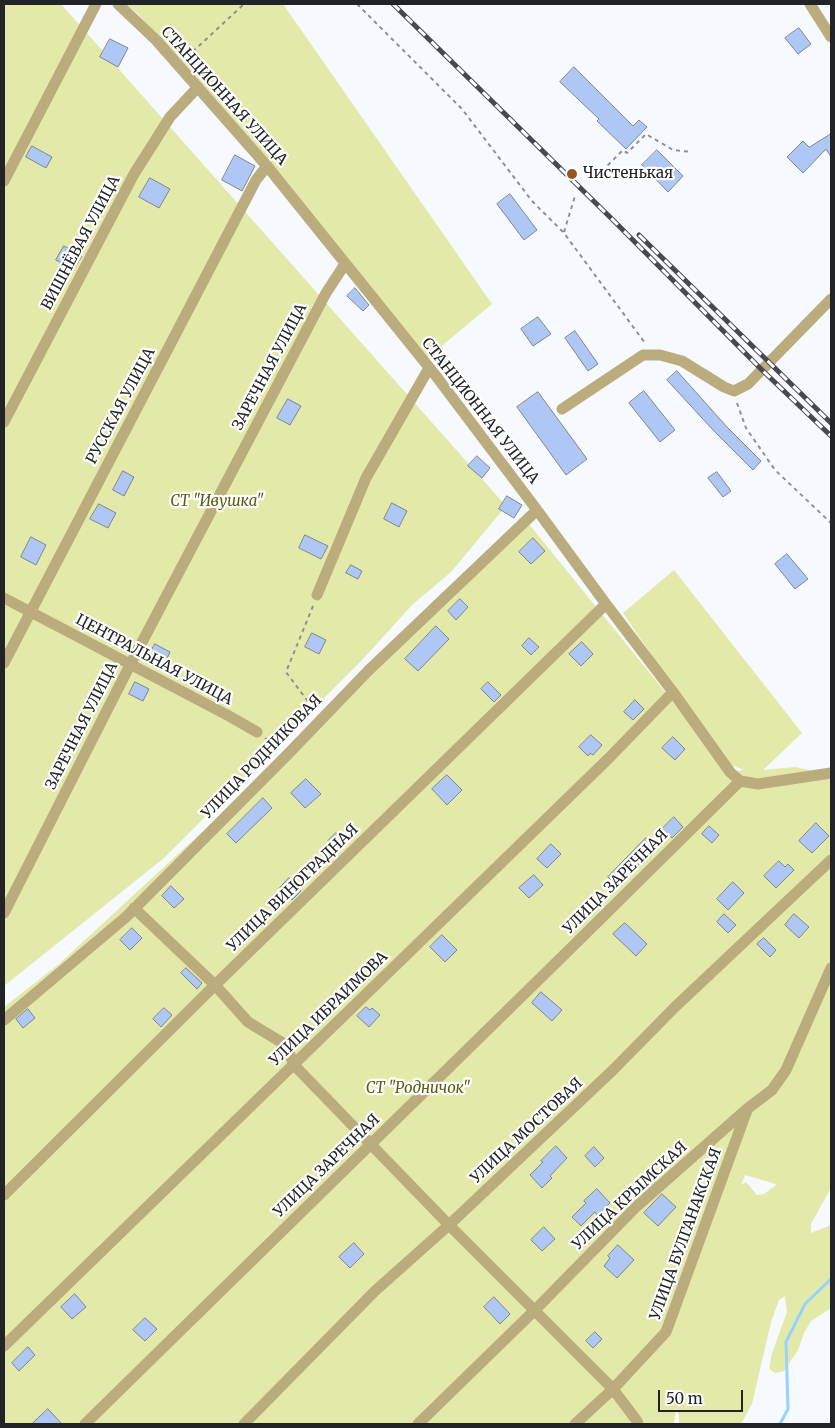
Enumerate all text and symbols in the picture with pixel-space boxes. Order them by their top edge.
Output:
street label: СТАНЦИОННАЯ УЛИЦА [157,23,291,169]
place label: Чистенькая [583,165,673,183]
marker: Чистенькая [565,167,579,181]
street label: ВИШНЁВАЯ УЛИЦА [38,173,124,313]
street label: ЗАРЕЧНАЯ УЛИЦА [229,301,311,433]
street label: СТАНЦИОННАЯ УЛИЦА [417,334,543,488]
street label: РУССКАЯ УЛИЦА [83,345,159,467]
park label: СТ "Ивушка" [170,493,264,511]
street label: ЦЕНТРАЛЬНАЯ УЛИЦА [72,611,236,709]
street label: ЗАРЕЧНАЯ УЛИЦА [42,659,122,793]
street label: УЛИЦА РОДНИКОВАЯ [198,691,326,823]
street label: УЛИЦА ВИНОГРАДНАЯ [224,821,362,955]
street label: УЛИЦА ЗАРЕЧНАЯ [560,826,672,938]
street label: УЛИЦА ИБРАИМОВА [266,948,392,1070]
street label: УЛИЦА МОСТОВАЯ [467,1074,587,1188]
park label: СТ "Родничок" [366,1080,470,1098]
street label: УЛИЦА ЗАРЕЧНАЯ [270,1111,384,1221]
street label: УЛИЦА КРЫМСКАЯ [569,1138,691,1254]
street label: УЛИЦА БУЛГАНАКСКАЯ [646,1145,726,1323]
scale bar [660,1380,745,1412]
text: 50 m [666,1389,703,1408]

